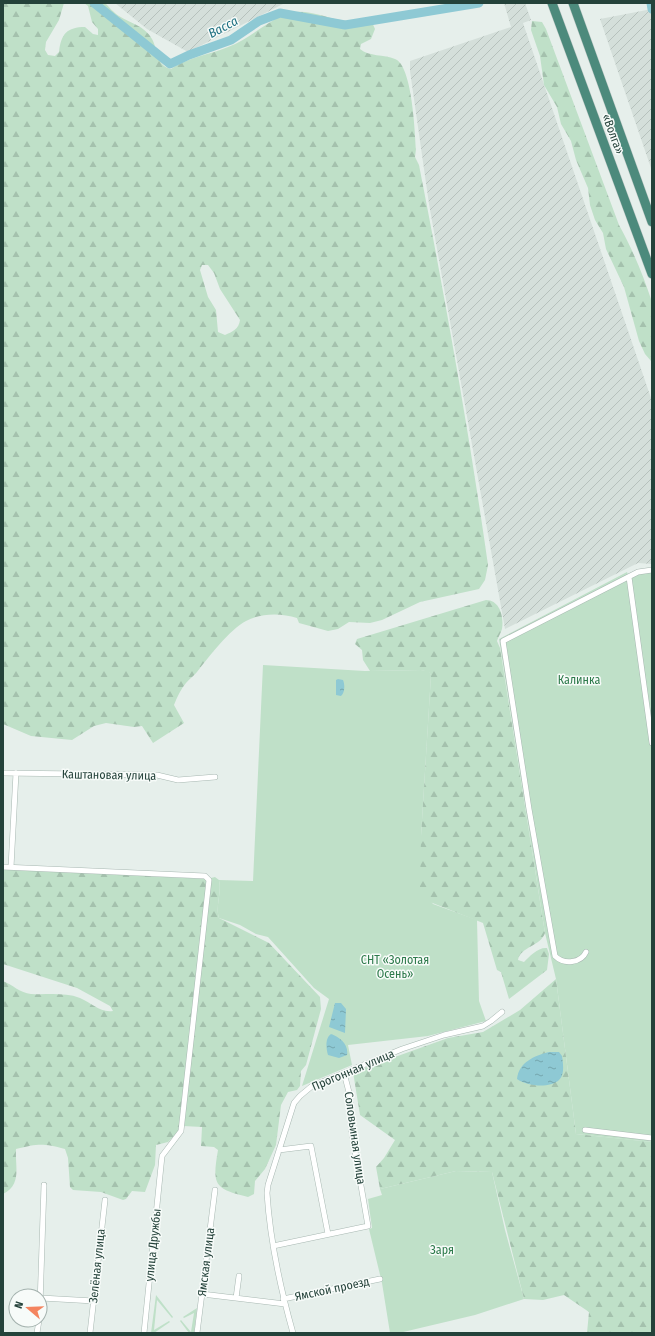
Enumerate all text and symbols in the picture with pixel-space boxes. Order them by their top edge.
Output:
water label: Васса [206,13,241,41]
street label: «Волга» [599,112,627,156]
park label: Калинка [558,673,600,687]
street label: Каштановая улица [62,767,156,783]
park label: СНТ «Золотая Осень» [361,953,429,981]
street label: Прогонная улица [310,1046,396,1094]
street label: Соловьиная улица [342,1091,368,1185]
street label: улица Дружбы [142,1208,164,1282]
street label: Ямская улица [195,1227,217,1297]
street label: Зелёная улица [86,1228,108,1304]
park label: Заря [430,1243,454,1257]
street label: Ямской проезд [293,1274,371,1304]
north arrow [8,1288,48,1328]
text: N [12,1300,26,1310]

